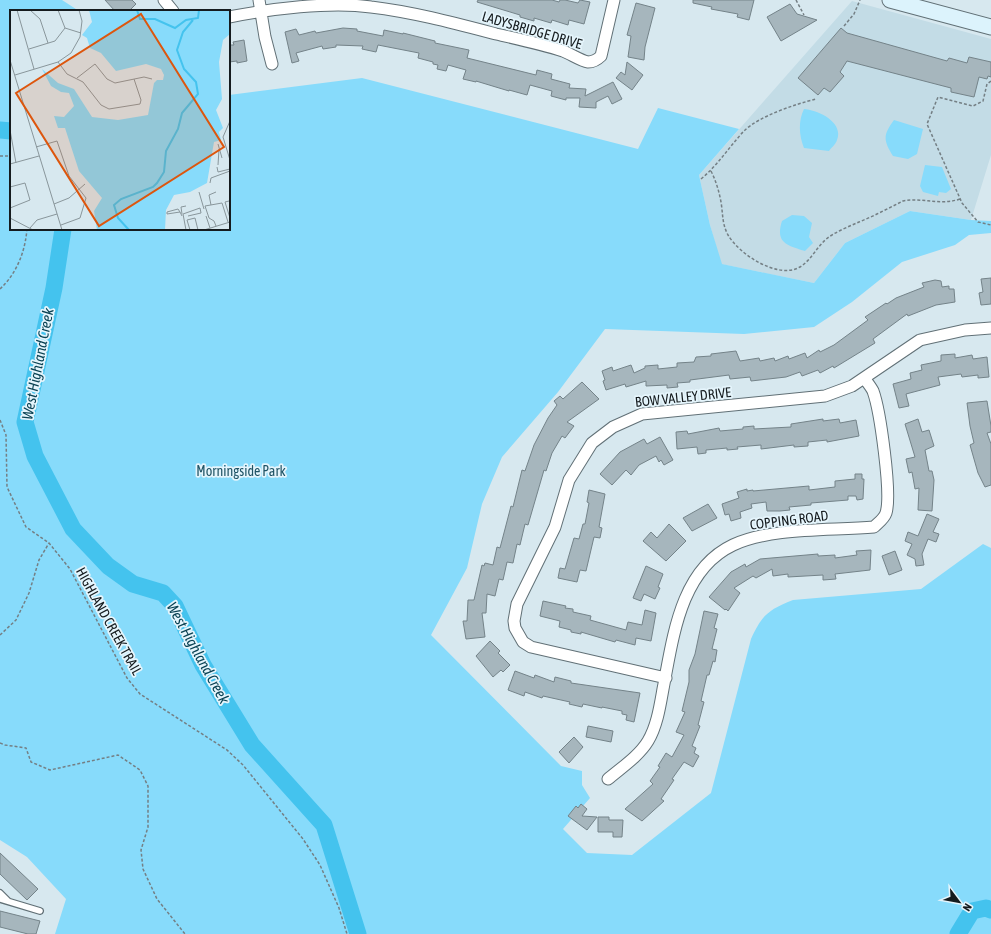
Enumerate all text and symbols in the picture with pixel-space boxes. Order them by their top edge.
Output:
street label: LADYSBRIDGE DRIVE [480,8,584,52]
inset map [10,10,230,230]
water label: West Highland Creek [18,306,57,421]
street label: BOW VALLEY DRIVE [634,384,732,410]
park label: Morningside Park [196,463,286,479]
street label: COPPING ROAD [749,507,829,533]
street label: HIGHLAND CREEK TRAIL [73,564,145,678]
water label: West Highland Creek [164,599,234,707]
north arrow [939,882,979,922]
text: N [961,901,974,913]

